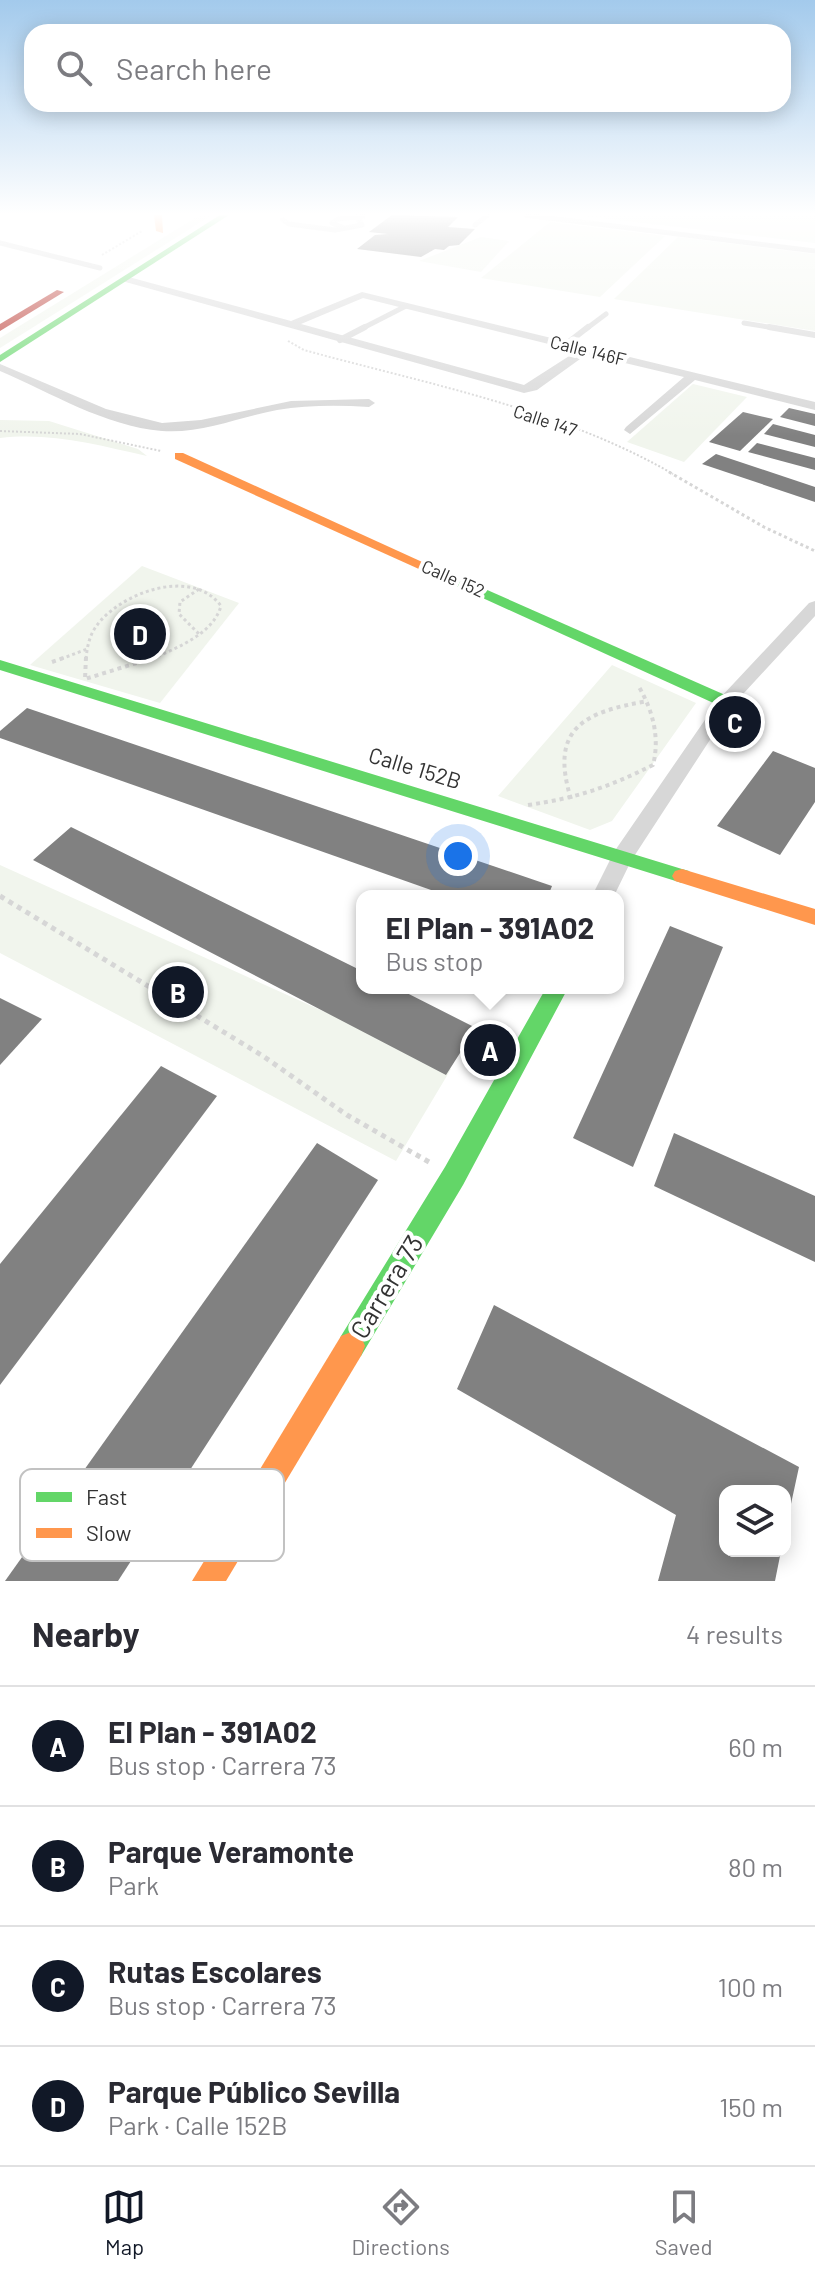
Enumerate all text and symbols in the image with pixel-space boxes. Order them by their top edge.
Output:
search box [24,24,791,112]
icon: search [52,46,96,90]
text: Search here [116,50,272,86]
street label: Calle 146F [548,330,628,370]
street label: Calle 147 [511,399,580,441]
street label: Calle 152 [418,554,488,602]
pin: D [114,604,166,664]
pin: C [709,692,761,752]
street label: Calle 152B [366,741,465,793]
your location [438,836,478,876]
popup [356,890,624,994]
text: El Plan - 391A02 [386,909,594,945]
text: Bus stop [386,945,483,976]
pin: B [152,962,204,1022]
pin: A [464,1020,516,1080]
street label: Carrera 73 [343,1229,429,1344]
legend [20,1469,284,1561]
text: Fast [86,1483,128,1509]
map controls [719,1485,791,1557]
button: layers [719,1485,791,1557]
text: Slow [86,1519,131,1545]
text: Nearby [32,1613,140,1654]
text: 4 results [686,1618,783,1649]
text: El Plan - 391A02 [108,1713,317,1749]
text: A [49,1731,67,1762]
text: 60 m [728,1731,783,1762]
text: Bus stop · Carrera 73 [108,1749,337,1780]
text: Parque Veramonte [108,1833,354,1869]
text: B [50,1851,66,1882]
text: 80 m [728,1851,783,1882]
text: Park [108,1869,159,1900]
text: Rutas Escolares [108,1953,322,1989]
text: C [50,1971,66,2002]
text: 100 m [718,1971,783,2002]
text: Bus stop · Carrera 73 [108,1989,337,2020]
text: Parque Público Sevilla [108,2073,400,2109]
text: D [50,2091,66,2122]
text: 150 m [719,2091,783,2122]
text: Park · Calle 152B [108,2109,288,2140]
tab: Map [102,2185,146,2259]
tab: Directions [351,2185,450,2259]
tab: Saved [655,2185,712,2259]

